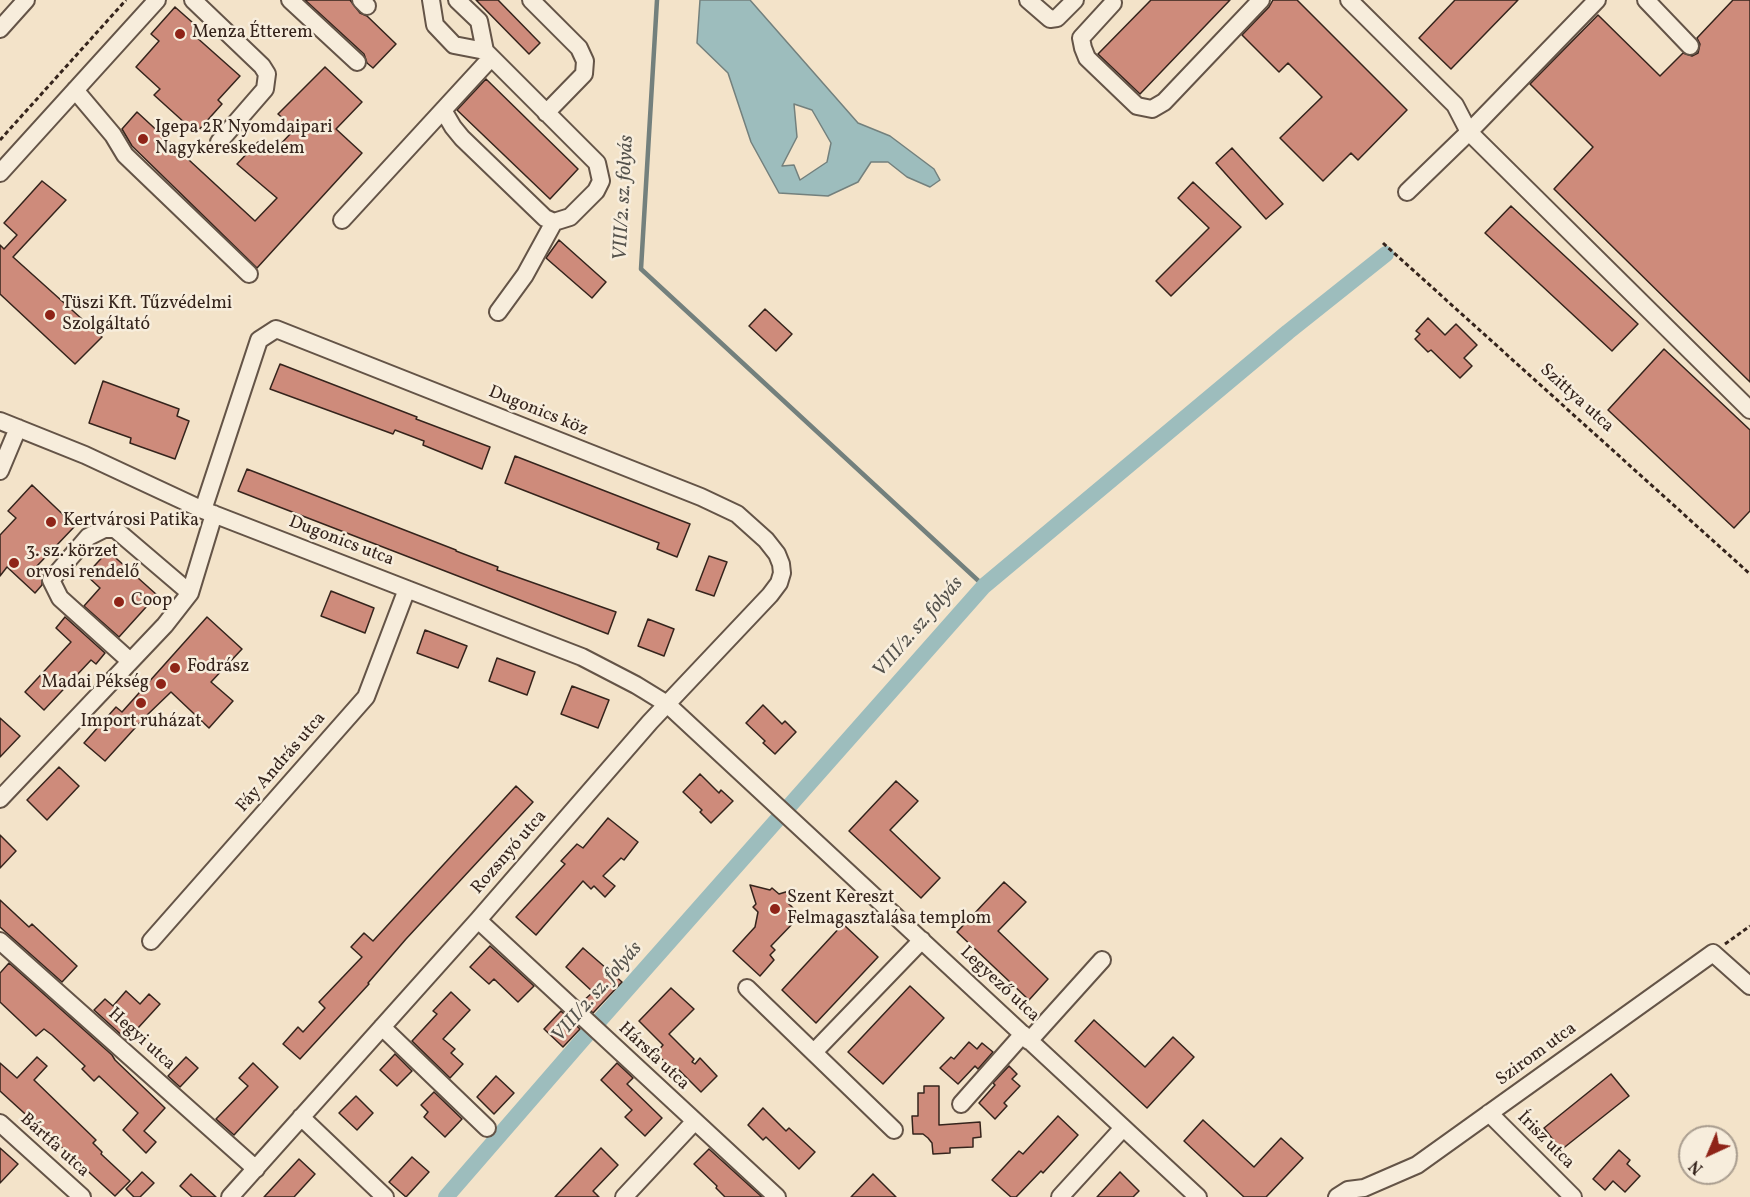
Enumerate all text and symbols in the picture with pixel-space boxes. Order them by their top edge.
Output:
place label: Menza Étterem [192,23,313,45]
marker: Menza Étterem [173,27,187,41]
place label: Igepa 2R Nyomdaipari Nagykereskedelem [155,118,333,160]
marker: Igepa 2R Nyomdaipari Nagykereskedelem [136,132,150,146]
water label: VIII/2. sz. folyás [610,135,640,261]
place label: Tüszi Kft. Tűzvédelmi Szolgáltató [62,294,232,336]
marker: Tüszi Kft. Tűzvédelmi Szolgáltató [43,308,57,322]
street label: Szittya utca [1534,360,1618,438]
street label: Dugonics köz [485,382,591,442]
place label: Kertvárosi Patika [63,511,199,533]
street label: Dugonics utca [285,512,397,572]
marker: Kertvárosi Patika [44,515,58,529]
place label: 3. sz. körzet orvosi rendelő [26,542,139,584]
marker: 3. sz. körzet orvosi rendelő [7,556,21,570]
water label: VIII/2. sz. folyás [869,573,969,683]
place label: Coop [131,591,172,613]
marker: Coop [112,595,126,609]
place label: Fodrász [187,657,249,679]
marker: Fodrász [168,661,182,675]
place label: Madai Pékség [41,673,149,695]
marker: Madai Pékség [154,677,168,691]
marker: Import ruházat [134,696,148,710]
street label: Fáy András utca [233,709,331,817]
place label: Import ruházat [80,712,202,734]
street label: Rozsnyó utca [468,807,552,899]
place label: Szent Kereszt Felmagasztalása templom [787,888,991,930]
marker: Szent Kereszt Felmagasztalása templom [768,902,782,916]
water label: VIII/2. sz. folyás [548,938,648,1048]
street label: Legyező utca [955,943,1043,1027]
street label: Hegyi utca [103,1004,179,1076]
street label: Hársfa utca [613,1018,693,1096]
street label: Szirom utca [1492,1019,1582,1091]
street label: Írisz utca [1512,1108,1578,1174]
street label: Bártfa utca [15,1109,93,1183]
north arrow [1678,1125,1738,1185]
text: N [1685,1155,1709,1178]

